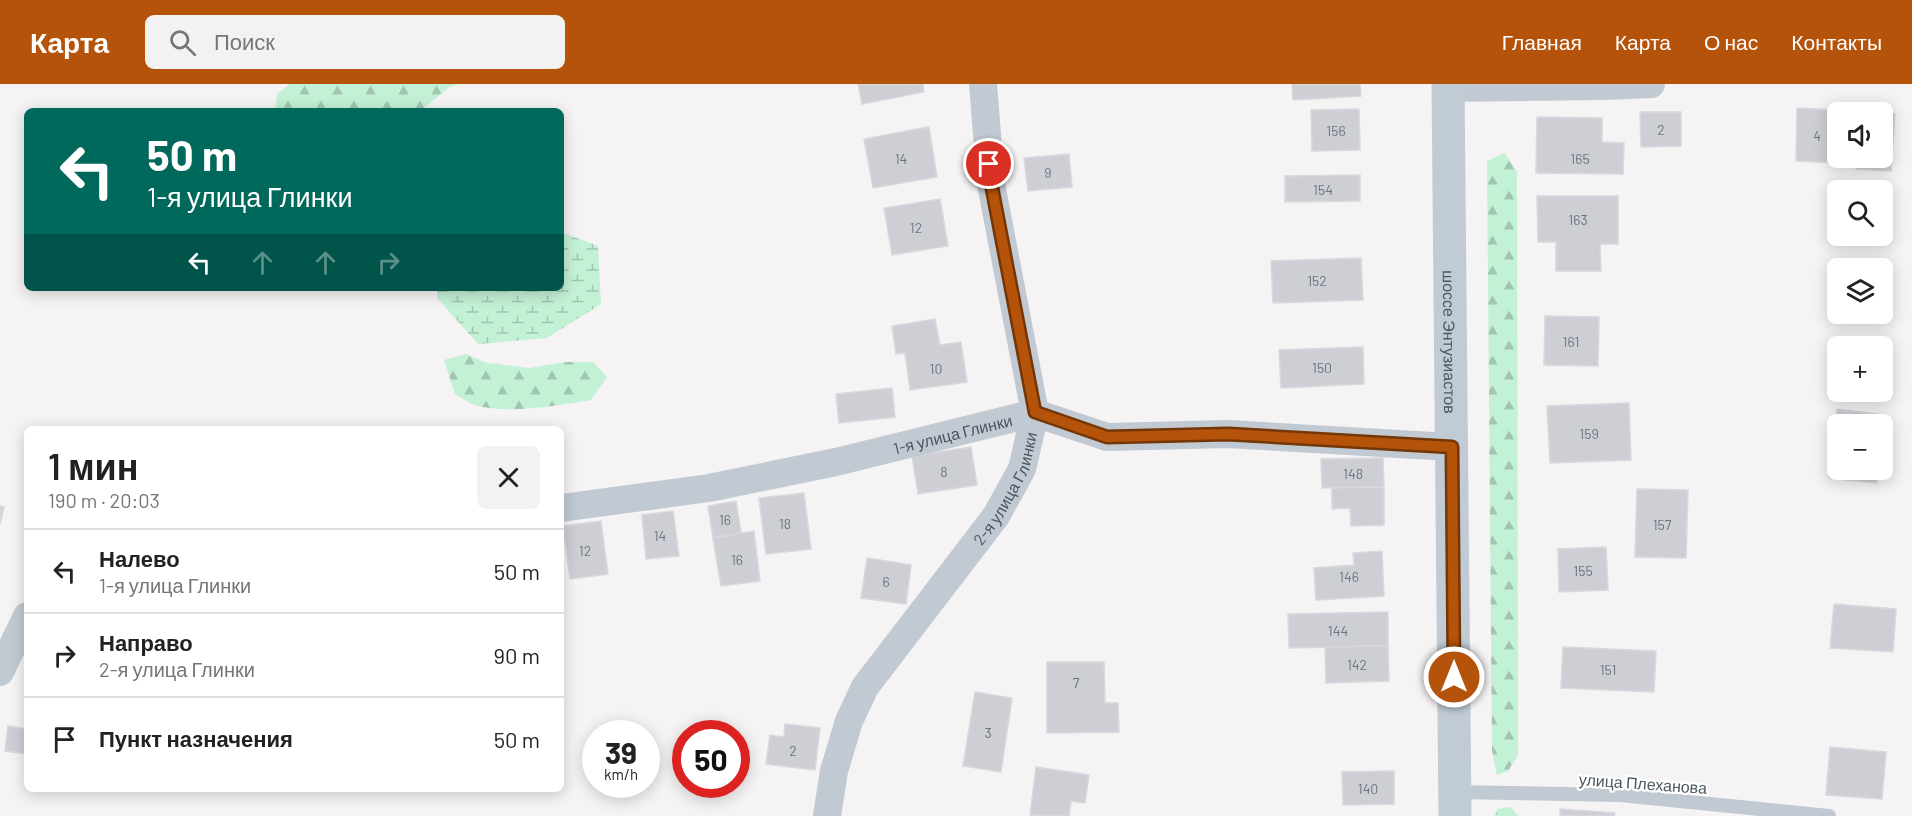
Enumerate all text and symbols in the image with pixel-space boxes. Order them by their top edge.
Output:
search box [145,15,565,69]
text: Карта [30,25,109,59]
icon: search [166,26,199,59]
text: Поиск [214,28,275,54]
text: Главная [1502,29,1582,54]
text: Карта [1615,29,1671,54]
text: О нас [1704,29,1758,54]
text: Контакты [1791,29,1882,54]
map controls [1827,102,1893,480]
button: sound [1827,102,1893,168]
house number: 2 [1657,121,1665,138]
house number: 156 [1326,122,1346,139]
house number: 4 [1813,127,1821,144]
text: 50 m [147,129,237,179]
icon: left [48,132,126,210]
pin [963,138,1014,189]
icon: arrive [972,147,1005,180]
house number: 14 [895,150,907,167]
house number: 165 [1570,150,1590,167]
house number: 9 [1044,164,1052,181]
text: 1-я улица Глинки [147,180,352,212]
button: search [1827,180,1893,246]
house number: 154 [1313,181,1333,198]
house number: 163 [1568,211,1588,228]
house number: 12 [910,219,922,236]
icon: left [183,246,216,279]
icon: ahead [246,246,279,279]
icon: ahead [309,246,342,279]
icon: right [372,246,405,279]
button: layers [1827,258,1893,324]
street label: шоссе Энтузиастов [1440,270,1461,414]
house number: 152 [1307,272,1327,289]
house number: 161 [1563,333,1579,350]
button: + [1827,336,1893,402]
house number: 150 [1312,359,1332,376]
house number: 10 [930,360,942,377]
street label: 1-я улица Глинки [891,410,1014,457]
button: − [1827,414,1893,480]
house number: 159 [1579,425,1599,442]
street label: 2-я улица Глинки [968,430,1040,548]
text: 1 мин [48,444,138,487]
button: close [477,446,540,509]
house number: 8 [940,463,948,480]
house number: 148 [1343,465,1363,482]
text: 190 m · 20:03 [48,488,160,512]
house number: 16 [719,511,731,528]
house number: 18 [779,515,791,532]
house number: 157 [1653,516,1672,533]
house number: 14 [654,527,666,544]
house number: 12 [579,542,591,559]
text: Налево [99,545,180,571]
house number: 16 [731,551,743,568]
icon: left [48,555,81,588]
text: 50 m [494,558,540,584]
house number: 155 [1573,562,1593,579]
house number: 146 [1339,568,1359,585]
text: 1-я улица Глинки [99,573,251,597]
house number: 6 [882,573,890,590]
house number: 144 [1328,622,1348,639]
text: Направо [99,629,193,655]
icon: right [48,639,81,672]
text: 90 m [494,642,540,668]
position arrow [1422,645,1486,709]
house number: 142 [1347,656,1367,673]
text: 2-я улица Глинки [99,657,255,681]
house number: 151 [1600,661,1616,678]
house number: 7 [1073,674,1080,691]
speed limit sign: 50 [672,720,750,798]
icon: arrive [48,723,81,756]
house number: 3 [984,724,992,741]
text: Пункт назначения [99,725,293,751]
text: 50 m [494,726,540,752]
text: 39 [605,734,637,770]
house number: 2 [789,742,797,759]
text: km/h [604,765,638,783]
street label: улица Плеханова [1578,769,1708,797]
house number: 140 [1358,780,1378,797]

